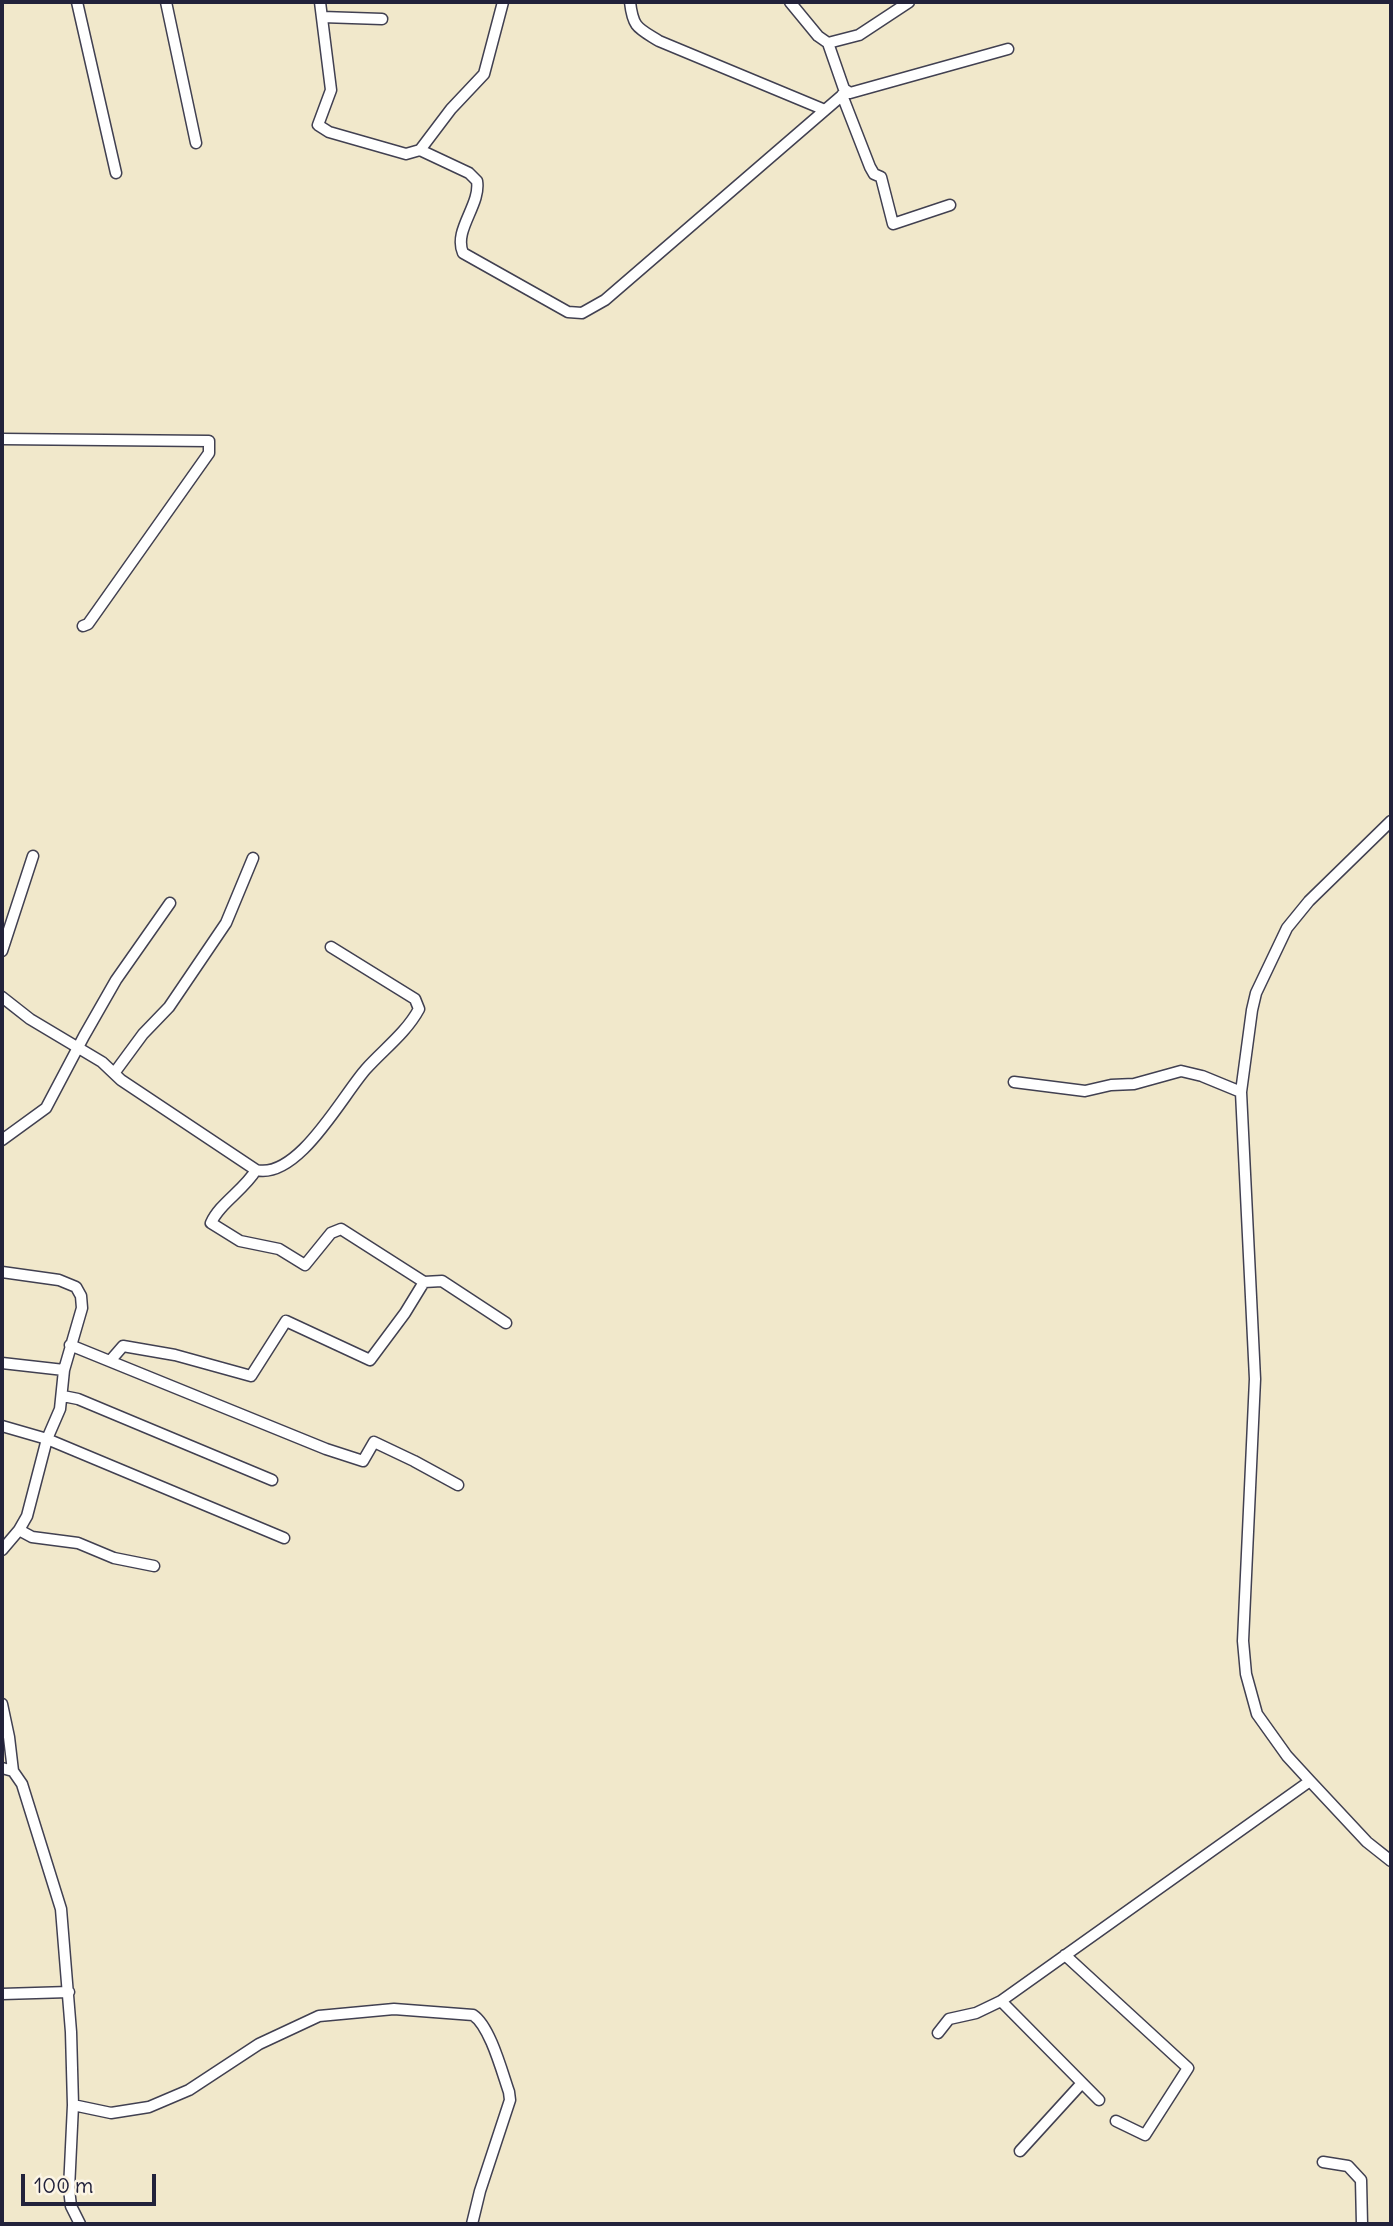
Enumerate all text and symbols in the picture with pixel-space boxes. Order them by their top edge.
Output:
scale bar [24,2160,159,2204]
text: 100 m [34,2172,93,2199]

